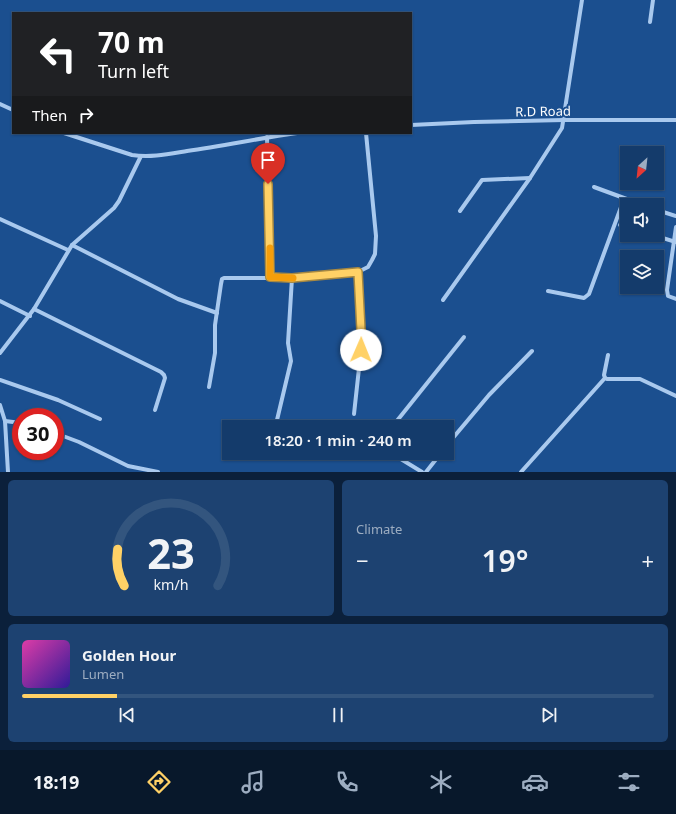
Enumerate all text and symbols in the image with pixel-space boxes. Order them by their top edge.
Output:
text: 70 m [98,23,165,61]
icon: left [32,28,84,80]
text: Turn left [98,59,169,83]
street label: R.D Road [515,102,571,120]
icon: right [75,104,97,126]
text: Then [32,105,67,125]
pin [251,143,285,184]
north arrow [620,146,664,190]
map controls [620,146,664,294]
icon: arrive [257,149,279,171]
button: sound [620,198,664,242]
button: layers [620,250,664,294]
position arrow [340,329,382,371]
speed limit sign: 30 [12,408,64,460]
text: 18:20 · 1 min · 240 m [264,430,412,450]
text: Climate [356,520,402,538]
text: 23 [147,525,195,581]
text: 19° [481,540,529,581]
text: − [356,545,369,575]
text: + [641,545,654,575]
text: km/h [153,575,189,594]
text: Golden Hour [82,645,176,665]
text: Lumen [82,665,124,683]
icon: previous [116,704,138,726]
icon: pause [327,704,349,726]
icon: next [538,704,560,726]
icon: directions [145,768,173,796]
icon: music [239,768,267,796]
icon: phone [333,768,361,796]
icon: climate [427,768,455,796]
icon: car [521,768,549,796]
icon: filters [615,768,643,796]
text: 18:19 [33,770,79,794]

